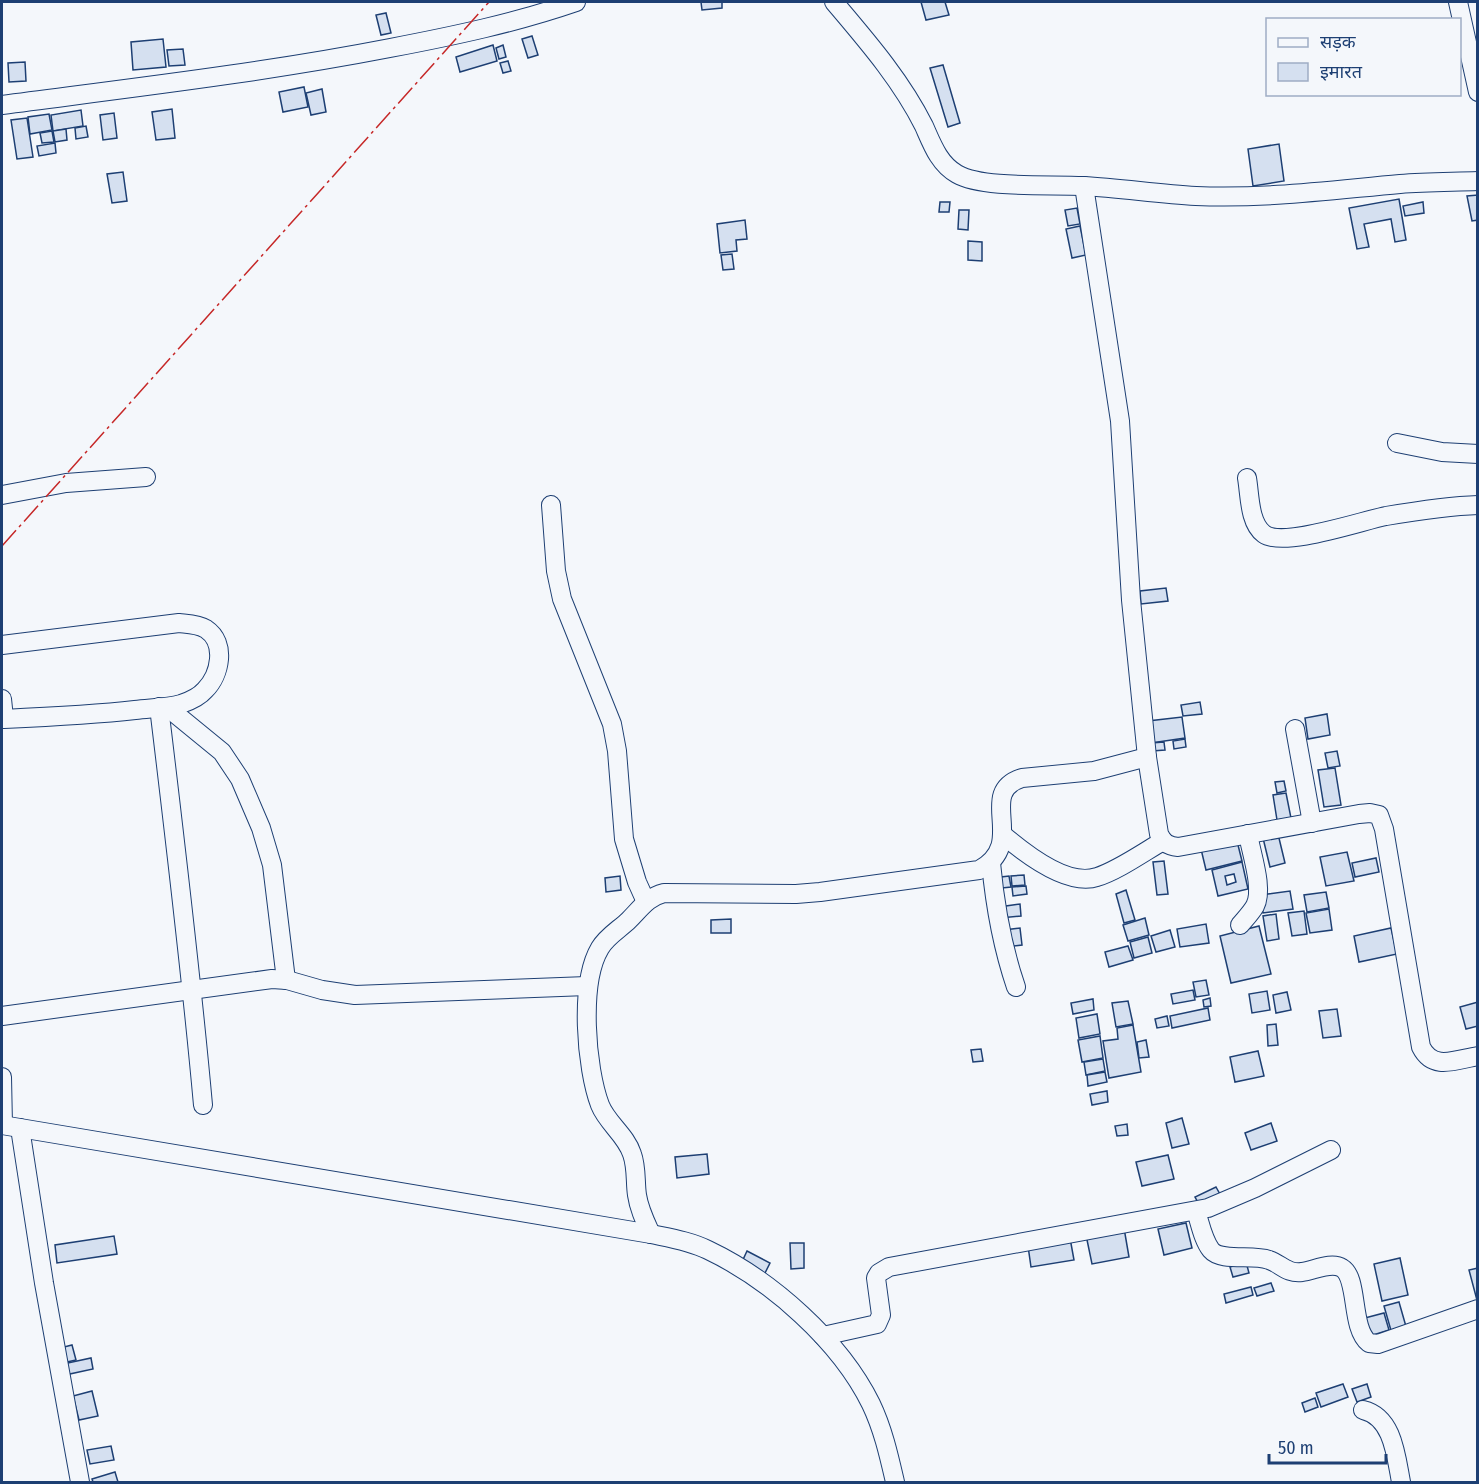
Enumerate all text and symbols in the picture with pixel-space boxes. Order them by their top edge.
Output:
legend [1266,18,1461,96]
text: सड़क [1320,31,1357,53]
text: इमारत [1320,61,1363,83]
scale bar [1269,1427,1386,1465]
text: 50 m [1278,1437,1314,1459]

